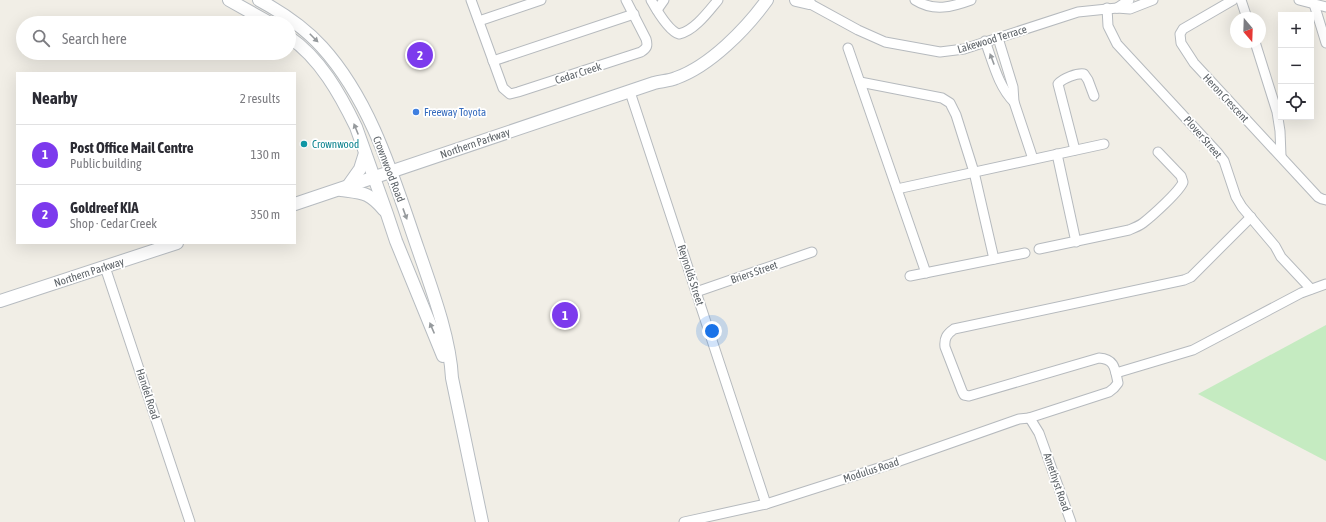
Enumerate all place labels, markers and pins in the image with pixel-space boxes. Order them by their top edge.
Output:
pin: 2 [407,40,433,70]
place label: Freeway Toyota [424,106,486,118]
marker: Freeway Toyota [411,107,421,117]
place label: Crownwood [312,138,359,150]
marker: Crownwood [299,139,309,149]
pin: 1 [552,300,578,330]

